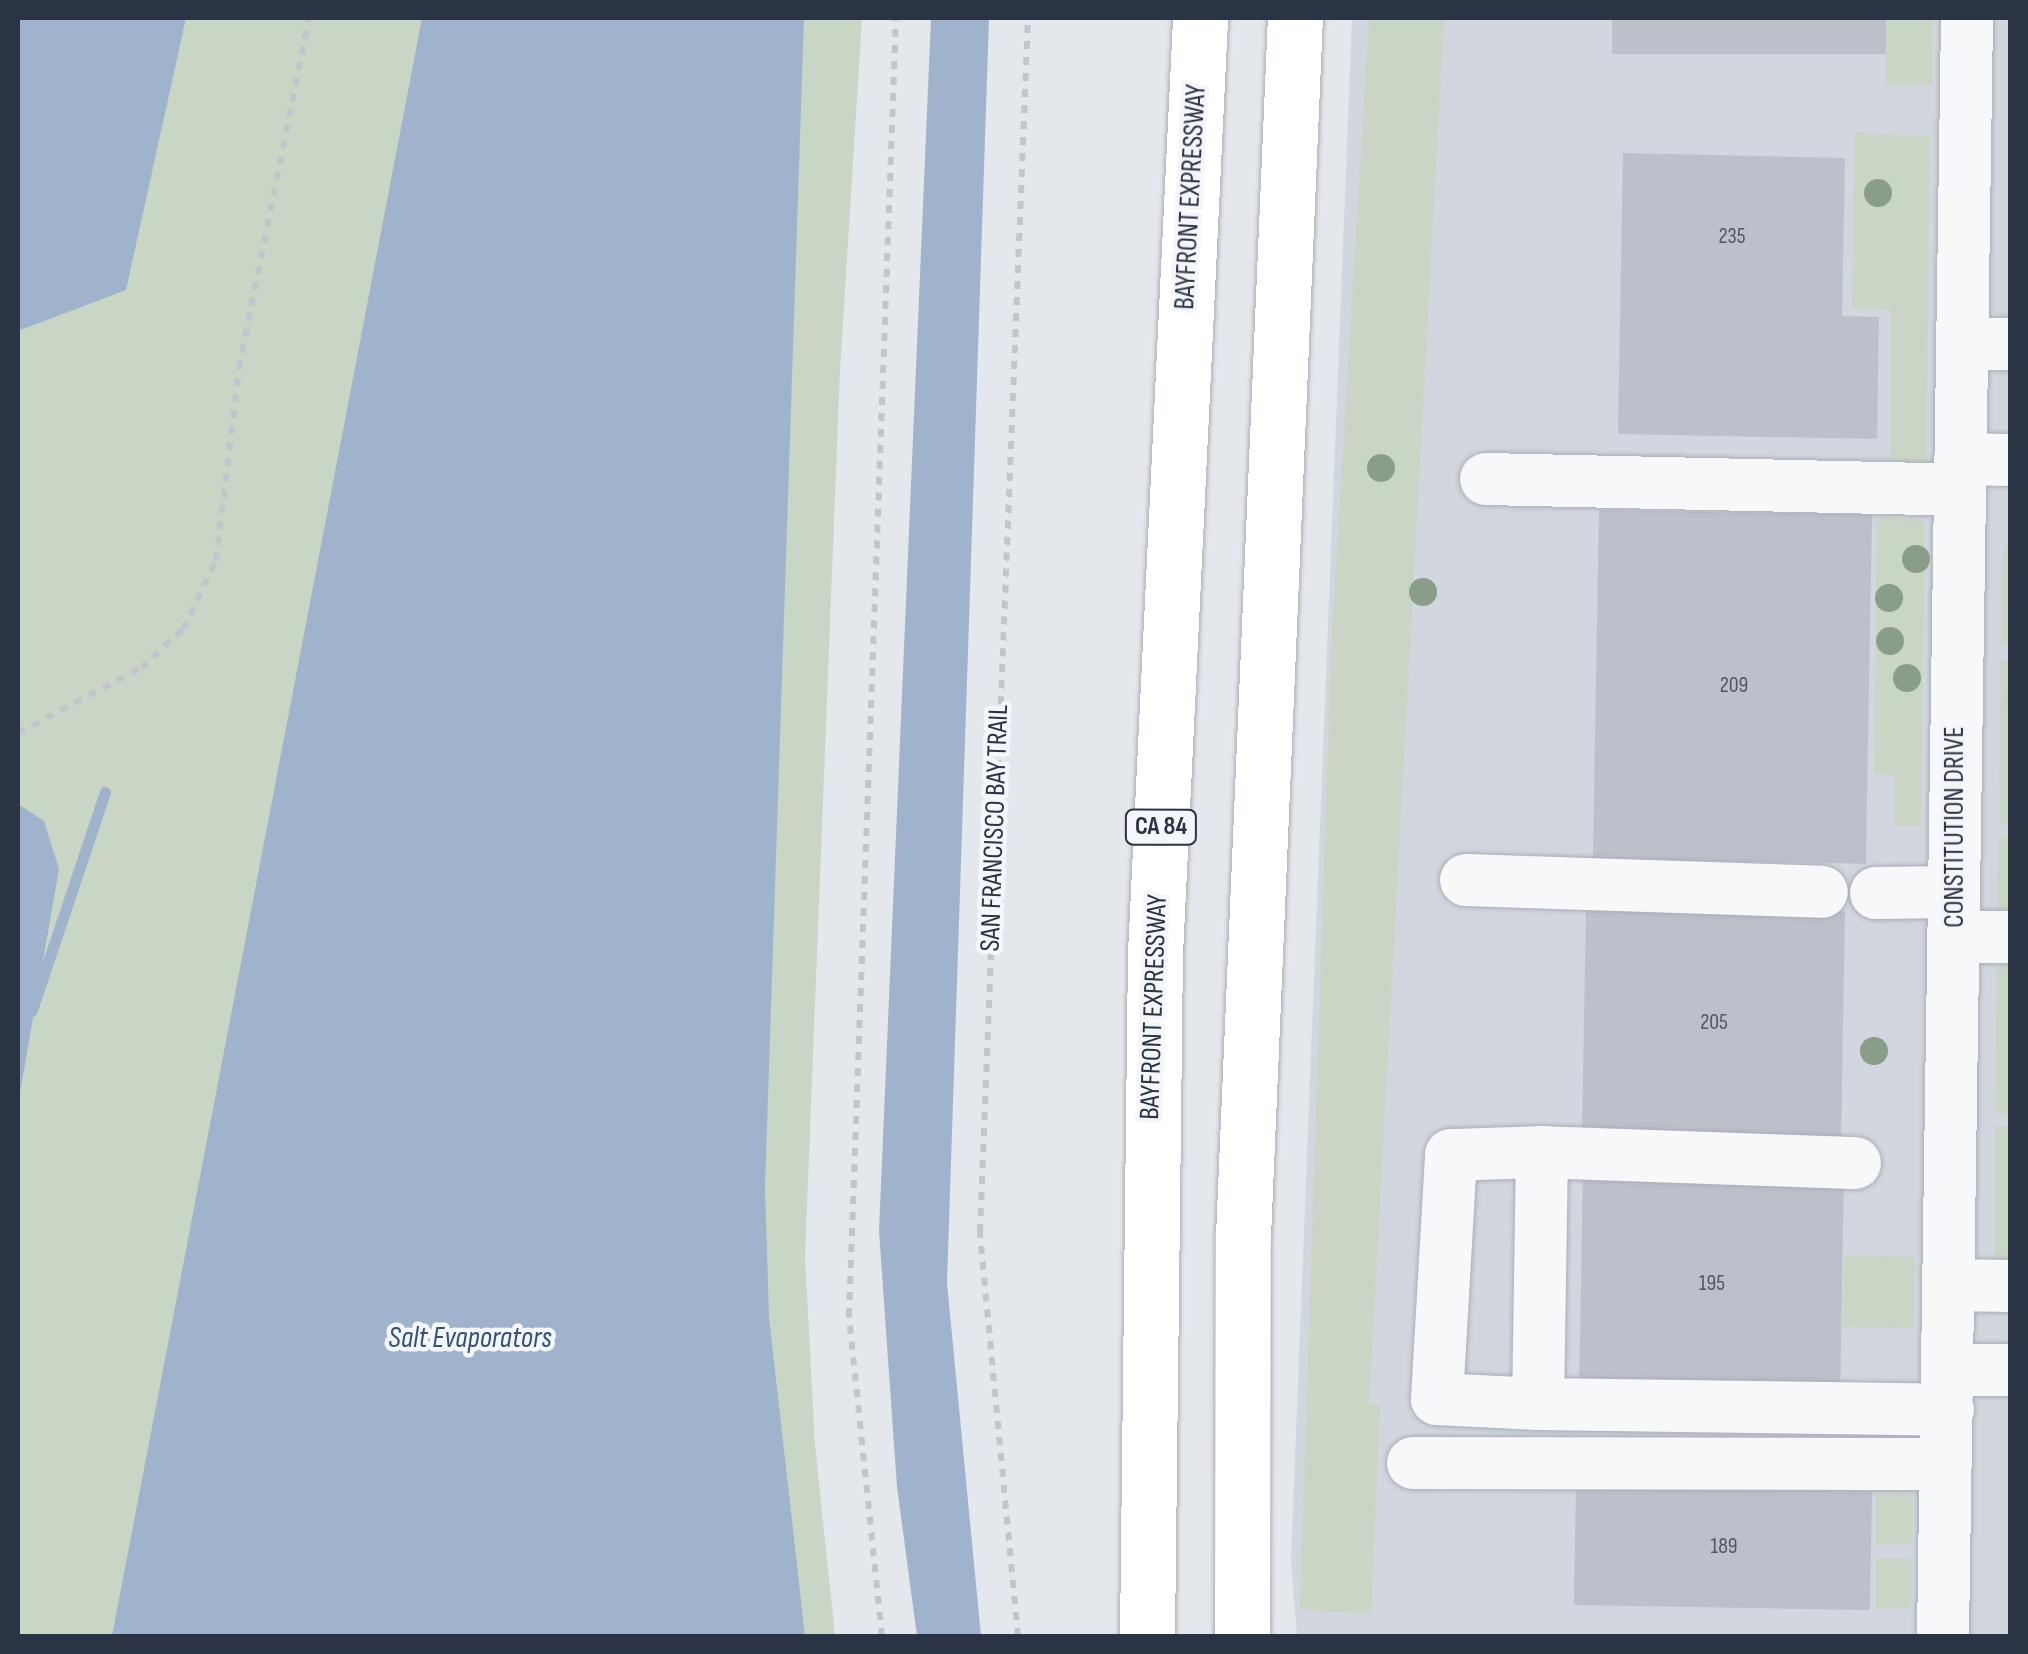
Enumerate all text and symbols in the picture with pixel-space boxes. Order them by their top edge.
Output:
street label: BAYFRONT EXPRESSWAY [1168,83,1214,311]
house number: 235 [1718,224,1746,250]
house number: 209 [1720,673,1748,699]
street label: SAN FRANCISCO BAY TRAIL [974,704,1016,952]
street label: CONSTITUTION DRIVE [1938,726,1972,928]
road number: CA 84 [1124,807,1198,847]
street label: BAYFRONT EXPRESSWAY [1133,894,1175,1120]
house number: 205 [1700,1010,1728,1036]
house number: 195 [1699,1271,1725,1297]
water label: Salt Evaporators [388,1320,552,1356]
house number: 189 [1710,1534,1738,1560]

